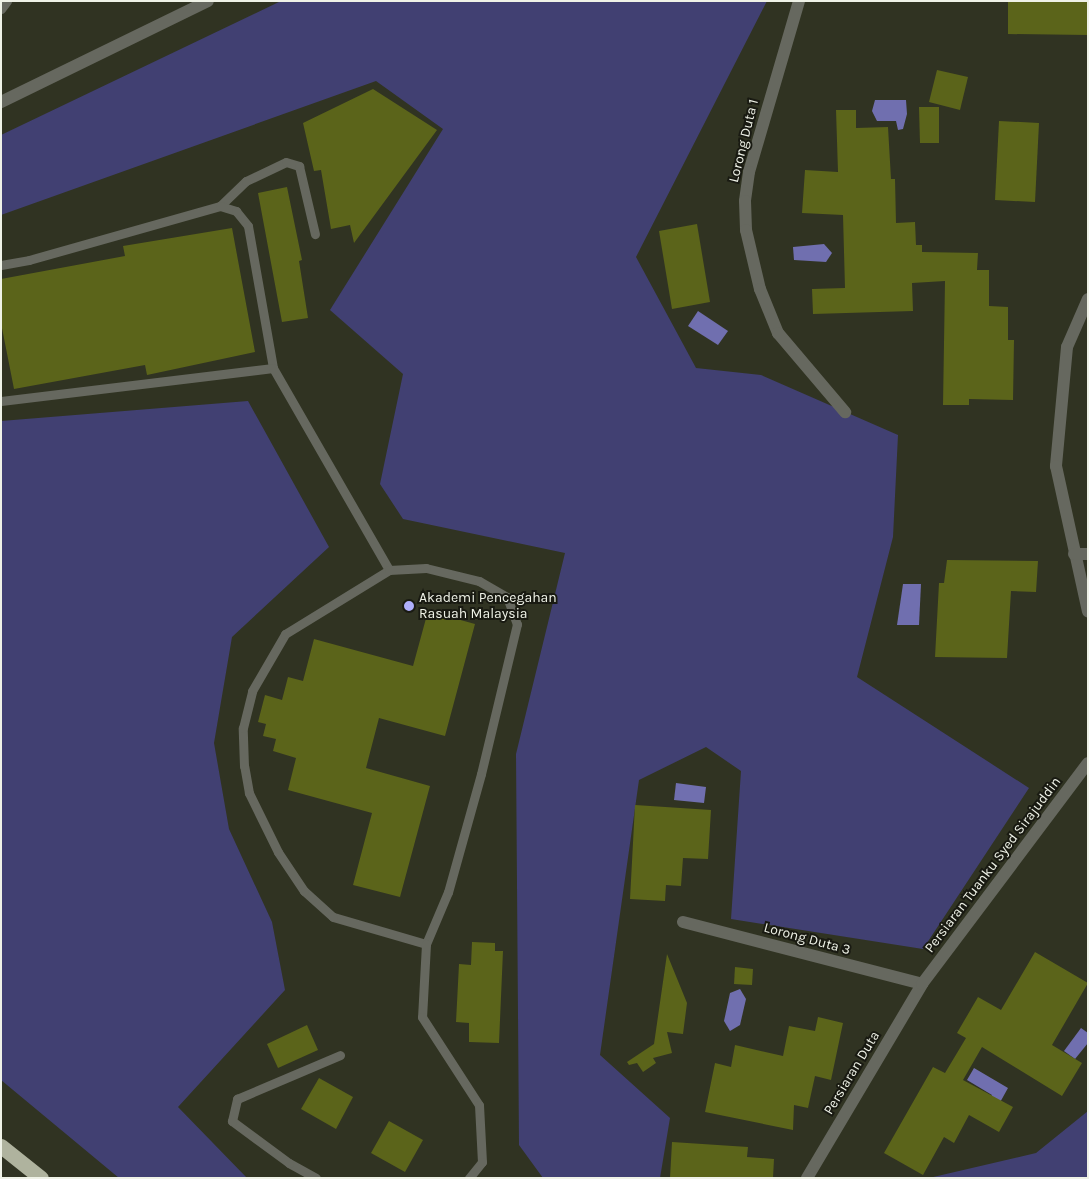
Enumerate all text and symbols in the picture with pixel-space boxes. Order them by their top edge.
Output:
street label: Lorong Duta 1 [726,98,762,184]
place label: Akademi Pencegahan Rasuah Malaysia [419,590,557,622]
marker: Akademi Pencegahan Rasuah Malaysia [403,600,415,612]
street label: Persiaran Tuanku Syed Sirajuddin [921,774,1065,956]
street label: Lorong Duta 3 [762,919,852,959]
street label: Persiaran Duta [820,1028,884,1118]

